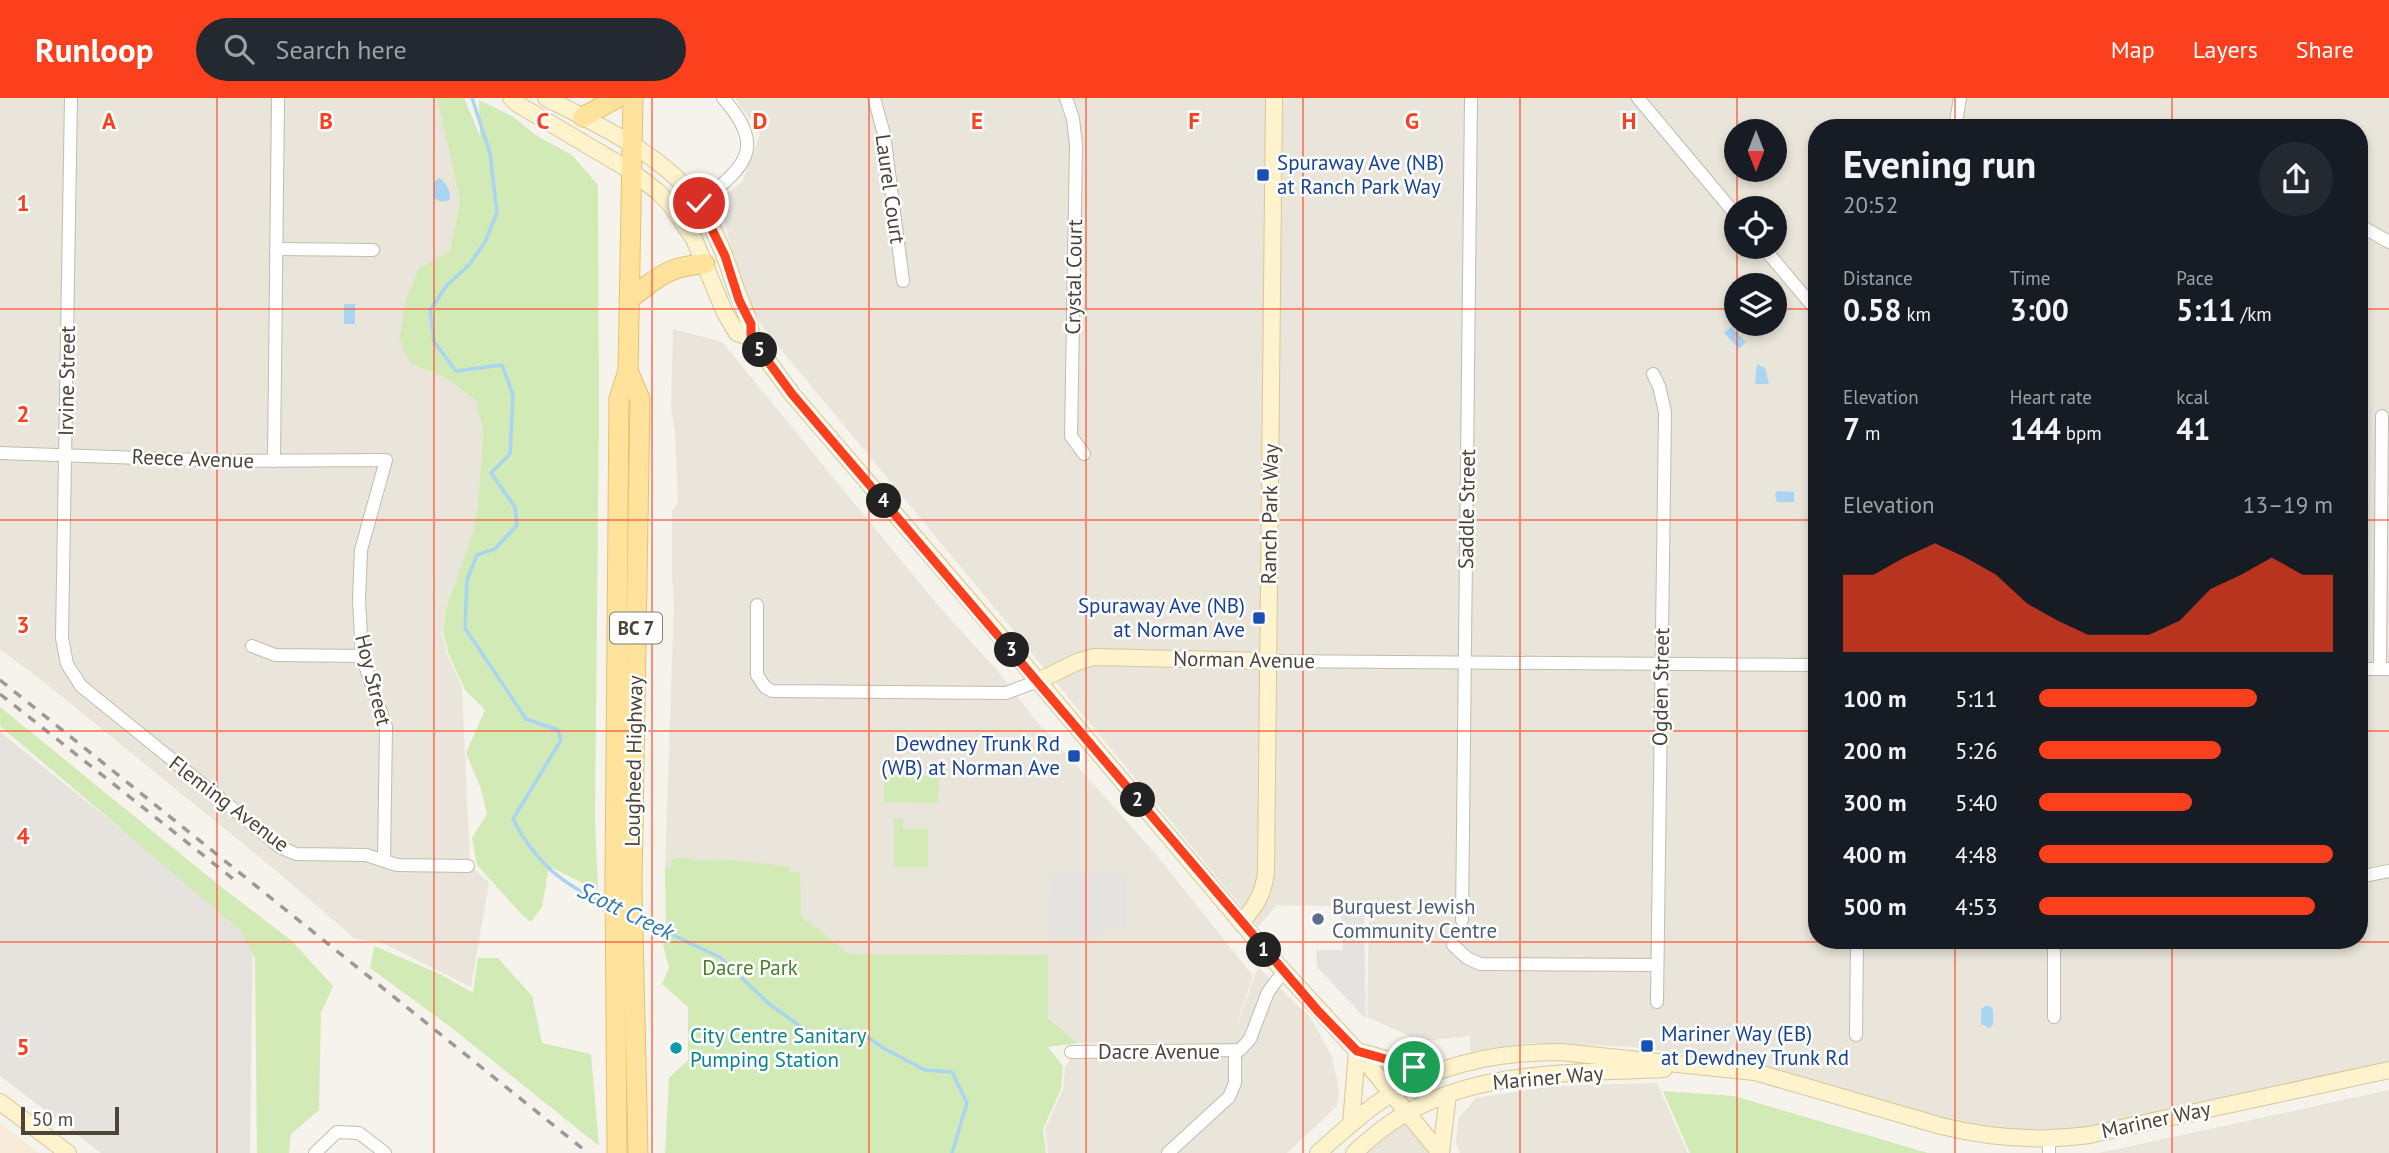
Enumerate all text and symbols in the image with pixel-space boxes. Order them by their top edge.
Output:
search box [196,18,686,81]
text: Runloop [35,28,154,71]
icon: search [220,30,258,68]
text: Search here [276,33,407,66]
text: Map [2111,34,2155,65]
text: Layers [2193,34,2258,65]
text: Share [2296,34,2354,65]
text: A [102,106,116,135]
text: B [319,106,333,135]
text: C [537,106,550,135]
text: D [753,106,767,135]
text: E [971,106,983,135]
text: F [1188,106,1200,135]
text: G [1405,106,1419,135]
text: H [1622,106,1636,135]
north arrow [1724,119,1787,182]
map controls [1724,119,1787,336]
street label: Laurel Court [869,132,912,245]
text: Evening run [1843,139,2036,188]
button: share [2259,142,2333,216]
place label: Spuraway Ave (NB) at Ranch Park Way [1277,149,1444,200]
marker: Spuraway Ave (NB) at Ranch Park Way [1255,167,1271,183]
pin [669,173,729,233]
icon: check [680,184,718,222]
text: 1 [16,188,30,217]
text: 20:52 [1843,190,1898,219]
button: locate [1724,196,1787,259]
street label: Crystal Court [1059,219,1088,335]
text: Distance [1843,266,1913,290]
text: Time [2010,266,2050,290]
text: Pace [2176,266,2214,290]
button: layers [1724,273,1787,336]
text: 0.58 [1843,290,1901,329]
text: 3:00 [2010,290,2069,329]
text: 5:11 [2176,290,2235,329]
text: km [1901,302,1931,326]
text: /km [2235,302,2272,326]
street label: Irvine Street [52,326,81,436]
pin: 5 [742,332,778,368]
text: 5 [754,337,765,361]
text: Elevation [1843,385,1919,409]
text: Heart rate [2010,385,2092,409]
text: kcal [2176,385,2209,409]
text: 2 [16,399,30,428]
text: 7 [1843,409,1860,448]
text: 144 [2010,409,2061,448]
text: 41 [2176,409,2210,448]
text: m [1860,421,1881,445]
text: bpm [2061,421,2102,445]
street label: Reece Avenue [131,443,255,474]
street label: Ranch Park Way [1255,443,1284,585]
street label: Saddle Street [1452,449,1481,569]
pin: 4 [866,484,902,518]
text: 4 [878,488,889,512]
text: Elevation [1843,490,1935,519]
text: 13–19 m [2243,490,2333,519]
place label: Spuraway Ave (NB) at Norman Ave [1078,592,1245,643]
text: 3 [16,610,30,639]
marker: Spuraway Ave (NB) at Norman Ave [1251,610,1267,626]
road number: BC 7 [610,612,662,643]
street label: Ogden Street [1646,628,1675,746]
street label: Hoy Street [349,631,398,728]
pin: 3 [995,632,1030,668]
text: 3 [1006,637,1017,661]
street label: Norman Avenue [1173,645,1315,674]
street label: Lougheed Highway [619,675,648,847]
text: 100 m [1843,684,1906,713]
text: 5:11 [1955,684,1998,713]
place label: Dewdney Trunk Rd (WB) at Norman Ave [881,730,1060,781]
text: 200 m [1843,736,1906,765]
text: 5:26 [1955,736,1998,765]
marker: Dewdney Trunk Rd (WB) at Norman Ave [1066,748,1082,764]
street label: Fleming Avenue [164,750,295,858]
pin: 2 [1120,782,1156,818]
text: 2 [1132,787,1143,811]
text: 300 m [1843,788,1906,817]
text: 5:40 [1955,788,1998,817]
text: 4 [16,821,30,850]
text: 400 m [1843,840,1906,869]
text: 4:48 [1955,840,1998,869]
water label: Scott Creek [573,875,681,947]
text: 500 m [1843,892,1906,921]
text: 4:53 [1955,892,1998,921]
place label: Burquest Jewish Community Centre [1332,893,1497,944]
marker: Burquest Jewish Community Centre [1310,911,1326,927]
pin: 1 [1246,932,1282,968]
text: 1 [1258,937,1269,961]
park label: Dacre Park [702,954,798,981]
place label: Mariner Way (EB) at Dewdney Trunk Rd [1661,1020,1849,1071]
place label: City Centre Sanitary Pumping Station [690,1022,867,1073]
text: 5 [16,1032,30,1061]
pin [1384,1037,1444,1097]
street label: Dacre Avenue [1098,1038,1220,1065]
marker: Mariner Way (EB) at Dewdney Trunk Rd [1639,1038,1655,1054]
marker: City Centre Sanitary Pumping Station [668,1040,684,1056]
icon: arrive [1395,1048,1433,1086]
street label: Mariner Way [1491,1059,1605,1096]
street label: Mariner Way [2099,1095,2213,1144]
scale bar [21,1104,119,1136]
text: 50 m [32,1107,73,1131]

